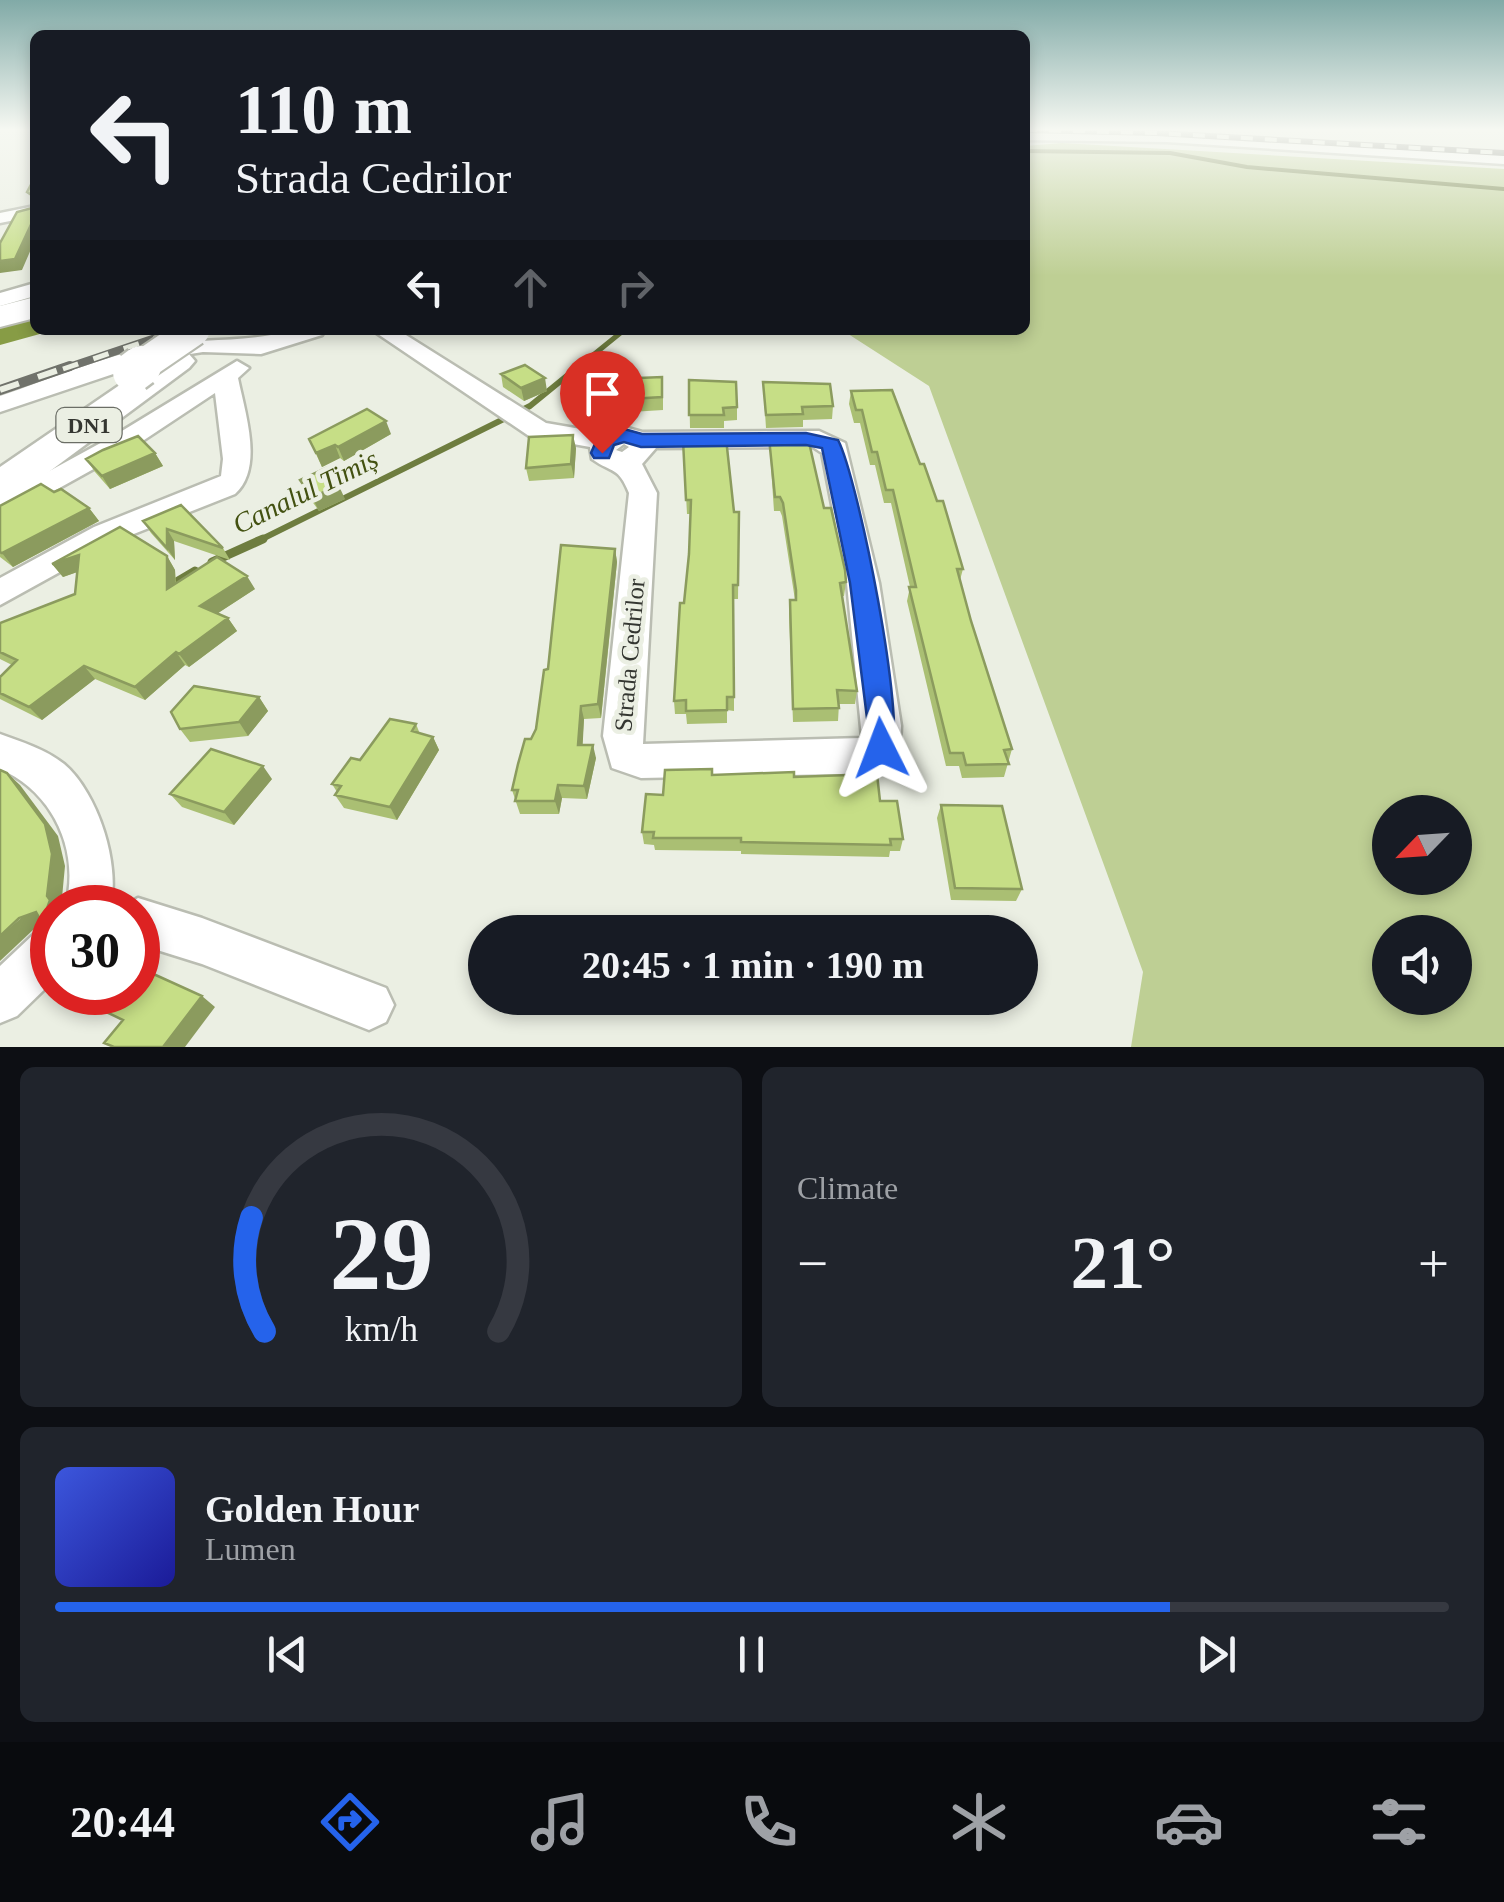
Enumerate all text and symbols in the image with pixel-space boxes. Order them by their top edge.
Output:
icon: left [70,70,200,200]
text: 110 m [235,71,412,148]
text: Strada Cedrilor [235,153,511,203]
icon: left [398,260,453,315]
icon: ahead [503,260,558,315]
icon: right [608,260,663,315]
pin [560,351,645,454]
icon: arrive [575,366,630,421]
road number: DN1 [56,408,122,442]
water label: Canalul Timiș [227,443,383,540]
street label: Strada Cedrilor [609,577,650,733]
position arrow [829,696,933,800]
north arrow [1372,795,1472,895]
map controls [1372,795,1472,1015]
speed limit sign: 30 [30,885,160,1015]
button: sound [1372,915,1472,1015]
text: 20:45 · 1 min · 190 m [582,944,924,986]
text: Climate [797,1170,898,1206]
text: 29 [329,1196,433,1311]
text: 21° [1071,1221,1176,1304]
text: − [797,1233,828,1294]
text: + [1418,1233,1449,1294]
text: km/h [344,1309,418,1349]
text: Golden Hour [205,1488,419,1530]
text: Lumen [205,1531,296,1567]
icon: previous [260,1627,315,1682]
icon: pause [724,1627,779,1682]
icon: next [1189,1627,1244,1682]
icon: directions [315,1787,385,1857]
icon: music [525,1787,595,1857]
icon: phone [734,1787,804,1857]
icon: climate [944,1787,1014,1857]
icon: car [1154,1787,1224,1857]
icon: filters [1364,1787,1434,1857]
text: 20:44 [70,1797,175,1847]

